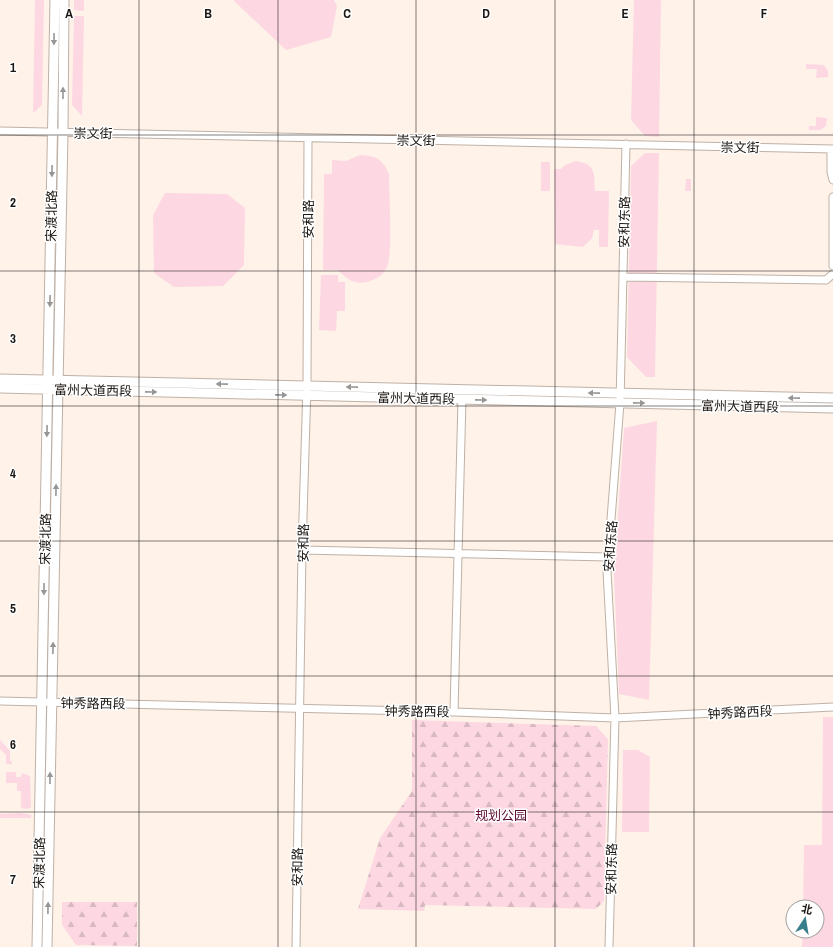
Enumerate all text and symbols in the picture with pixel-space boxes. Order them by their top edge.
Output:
text: A [65,5,73,22]
text: B [204,5,212,22]
text: C [343,5,351,22]
text: D [482,5,490,22]
text: E [621,5,629,22]
text: F [761,5,768,22]
one-way arrow [51,33,57,46]
text: 1 [10,59,16,76]
one-way arrow [60,86,66,99]
street label: 崇文街 [73,125,113,142]
street label: 崇文街 [396,132,436,149]
street label: 崇文街 [720,139,760,156]
one-way arrow [49,165,55,178]
street label: 宋渡北路 [43,190,60,242]
text: 2 [10,194,16,211]
street label: 安和东路 [616,196,633,248]
street label: 安和路 [300,199,317,239]
one-way arrow [46,295,53,307]
text: 3 [10,330,16,347]
street label: 富州大道西段 [54,381,132,400]
one-way arrow [215,381,228,387]
one-way arrow [345,384,358,390]
one-way arrow [145,389,158,395]
street label: 富州大道西段 [377,389,455,408]
one-way arrow [587,390,600,396]
one-way arrow [275,392,288,398]
one-way arrow [788,394,800,401]
one-way arrow [475,396,487,403]
street label: 富州大道西段 [701,397,779,416]
one-way arrow [633,400,645,407]
one-way arrow [44,425,50,438]
text: 4 [10,465,16,482]
one-way arrow [53,483,59,496]
street label: 宋渡北路 [37,513,54,565]
street label: 安和东路 [600,519,621,573]
street label: 安和路 [295,523,312,563]
one-way arrow [41,583,47,596]
text: 5 [10,600,16,617]
one-way arrow [50,641,56,654]
street label: 钟秀路西段 [60,694,126,713]
street label: 钟秀路西段 [384,702,450,721]
street label: 钟秀路西段 [707,702,773,723]
text: 6 [10,736,16,753]
one-way arrow [47,771,53,784]
park label: 规划公园 [475,807,527,824]
street label: 宋渡北路 [31,837,48,889]
street label: 安和东路 [603,843,620,895]
street label: 安和路 [289,847,306,887]
text: 7 [10,871,16,888]
north arrow [785,899,825,939]
text: 北 [800,901,814,917]
one-way arrow [44,902,51,914]

